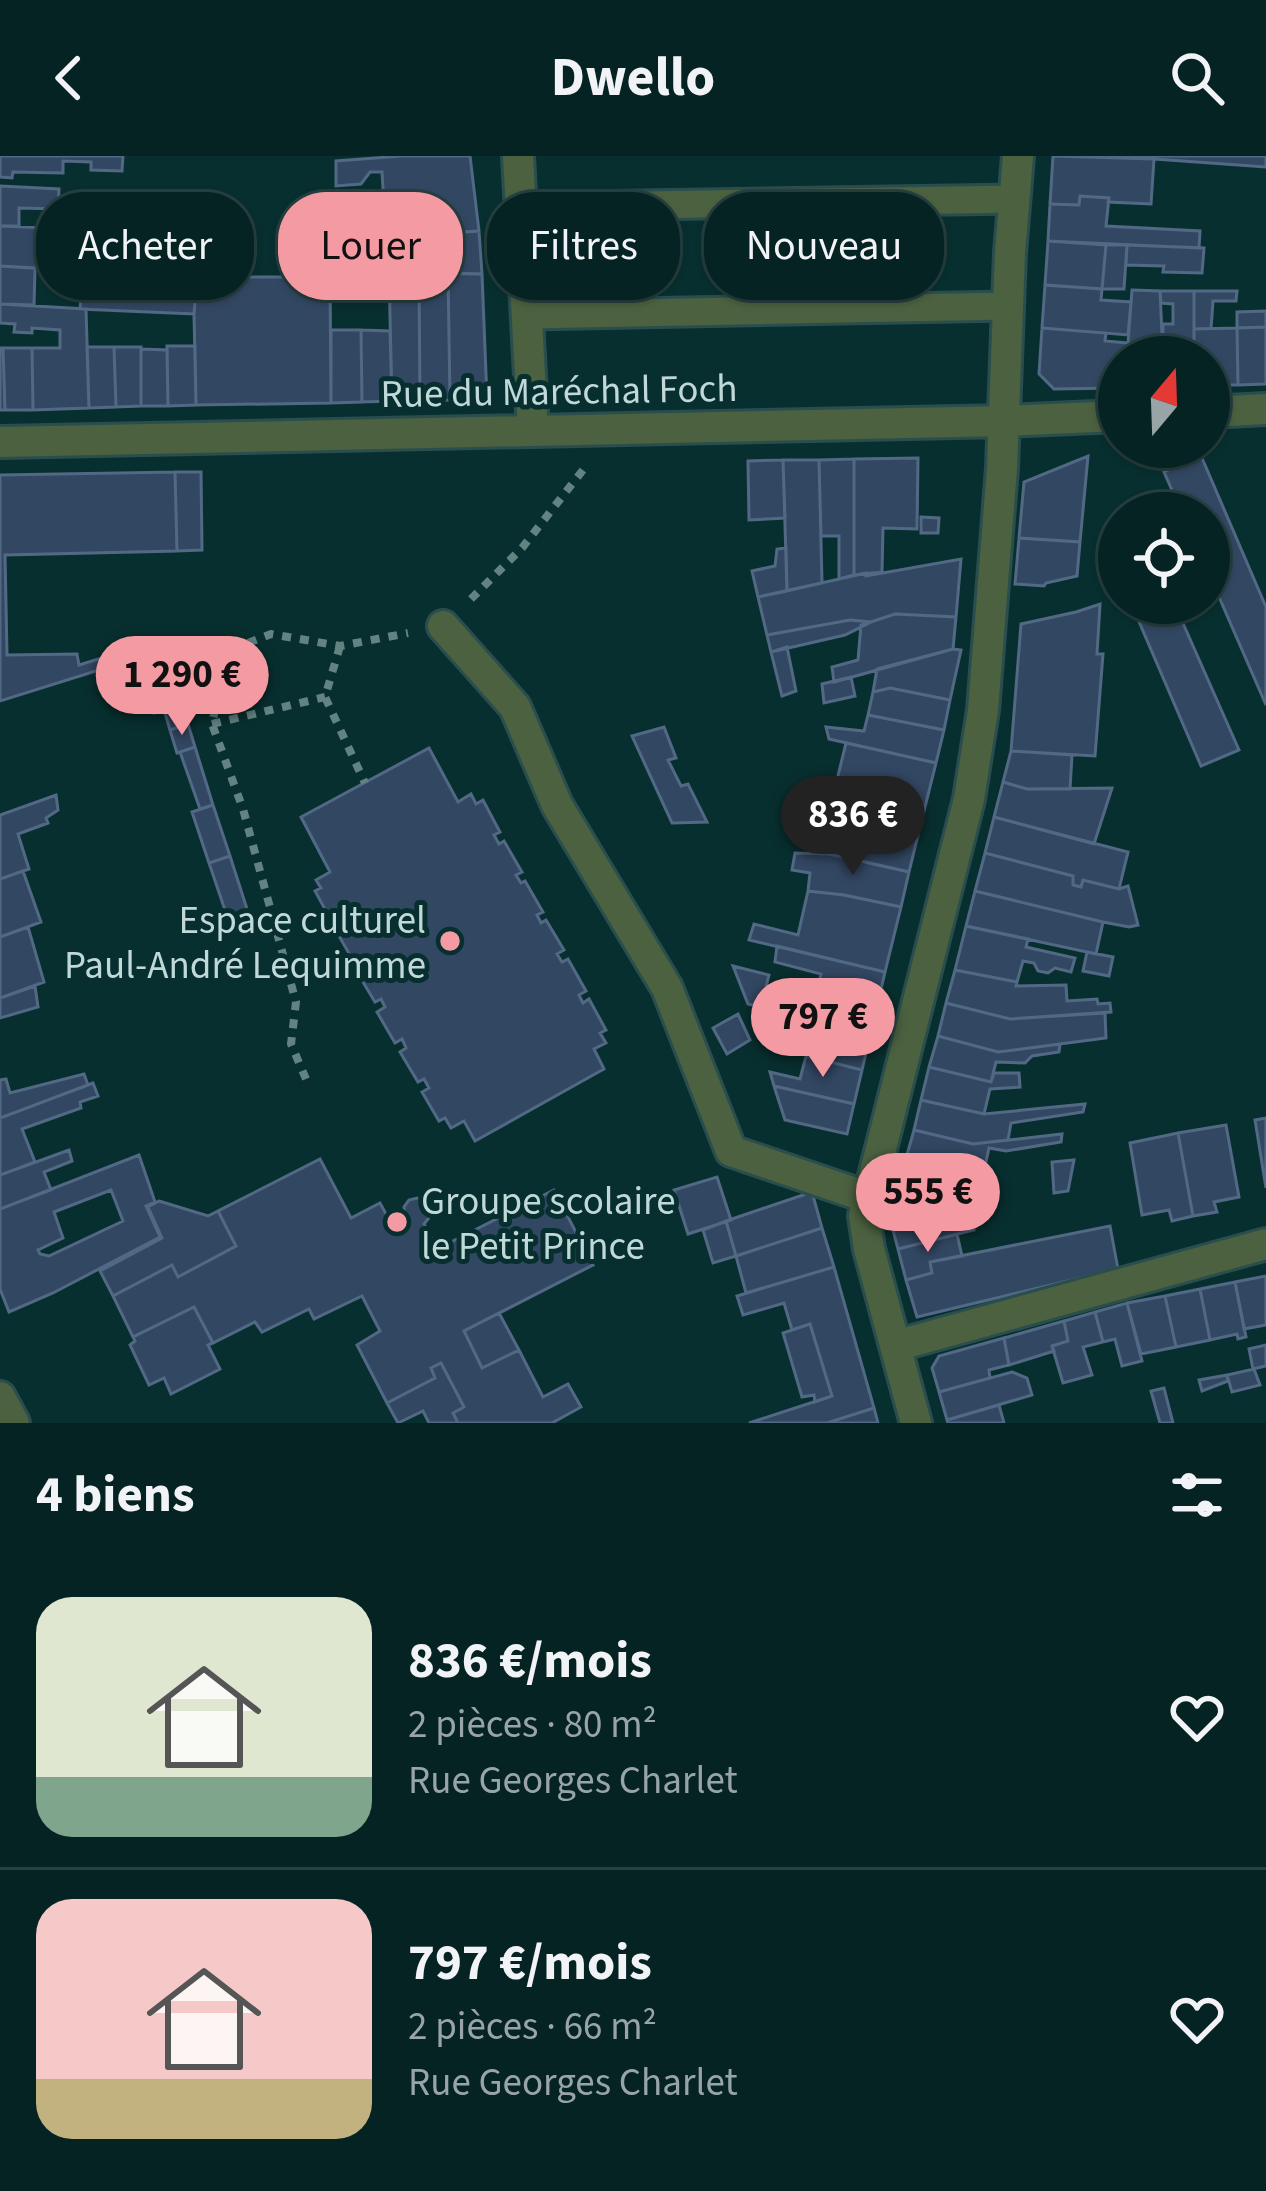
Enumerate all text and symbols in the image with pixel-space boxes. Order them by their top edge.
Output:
text: Dwello [551,40,715,117]
icon: back [36,45,102,111]
icon: search [1164,45,1230,111]
chip: Acheter [36,192,254,300]
chip: Louer [278,192,463,300]
chip: Filtres [487,192,680,300]
chip: Nouveau [704,192,944,300]
north arrow [1098,336,1230,468]
map controls [1098,336,1230,624]
street label: Rue du Maréchal Foch [380,361,738,423]
button: locate [1098,492,1230,624]
pin: 1 290 € [71,636,293,738]
text: 1 290 € [123,647,241,703]
pin: 836 € [769,776,937,878]
text: 836 € [808,787,898,843]
place label: Espace culturel Paul-André Lequimme [64,893,426,994]
marker: Espace culturel Paul-André Lequimme [437,928,463,954]
pin: 797 € [739,978,907,1080]
text: 797 € [778,989,868,1045]
pin: 555 € [844,1153,1012,1255]
text: 555 € [883,1164,973,1220]
place label: Groupe scolaire le Petit Prince [421,1174,675,1275]
marker: Groupe scolaire le Petit Prince [384,1209,410,1235]
text: 4 biens [36,1459,195,1531]
icon: filters [1164,1462,1230,1528]
text: 836 €/mois [408,1625,652,1697]
icon: home [132,1645,276,1789]
icon: heart [1164,1684,1230,1750]
text: 2 pièces · 80 m² [408,1697,657,1753]
text: Rue Georges Charlet [408,1753,738,1809]
text: 797 €/mois [408,1927,652,1999]
icon: home [132,1947,276,2091]
icon: heart [1164,1986,1230,2052]
text: 2 pièces · 66 m² [408,1999,657,2055]
text: Rue Georges Charlet [408,2055,738,2111]

